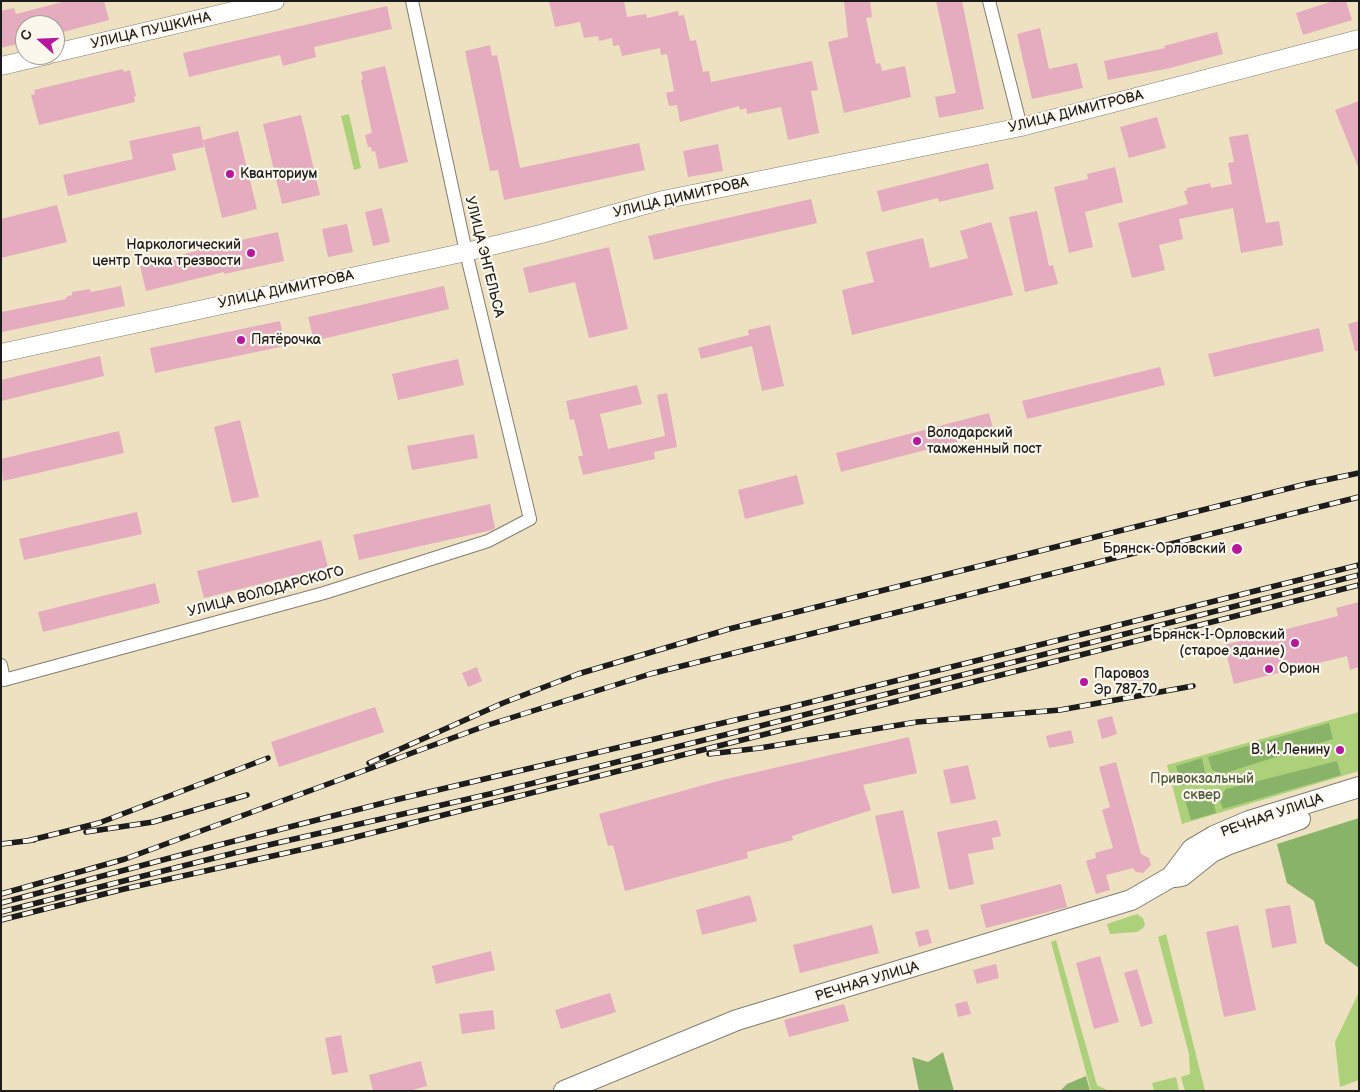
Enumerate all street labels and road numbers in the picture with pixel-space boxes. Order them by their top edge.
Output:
street label: УЛИЦА ПУШКИНА [89,9,213,53]
street label: УЛИЦА ДИМИТРОВА [1007,87,1145,137]
street label: УЛИЦА ДИМИТРОВА [612,174,750,222]
street label: УЛИЦА ЭНГЕЛЬСА [461,195,507,319]
street label: УЛИЦА ДИМИТРОВА [217,267,355,313]
street label: УЛИЦА ВОЛОДАРСКОГО [186,563,346,621]
street label: РЕЧНАЯ УЛИЦА [1219,791,1325,841]
street label: РЕЧНАЯ УЛИЦА [813,958,921,1006]

